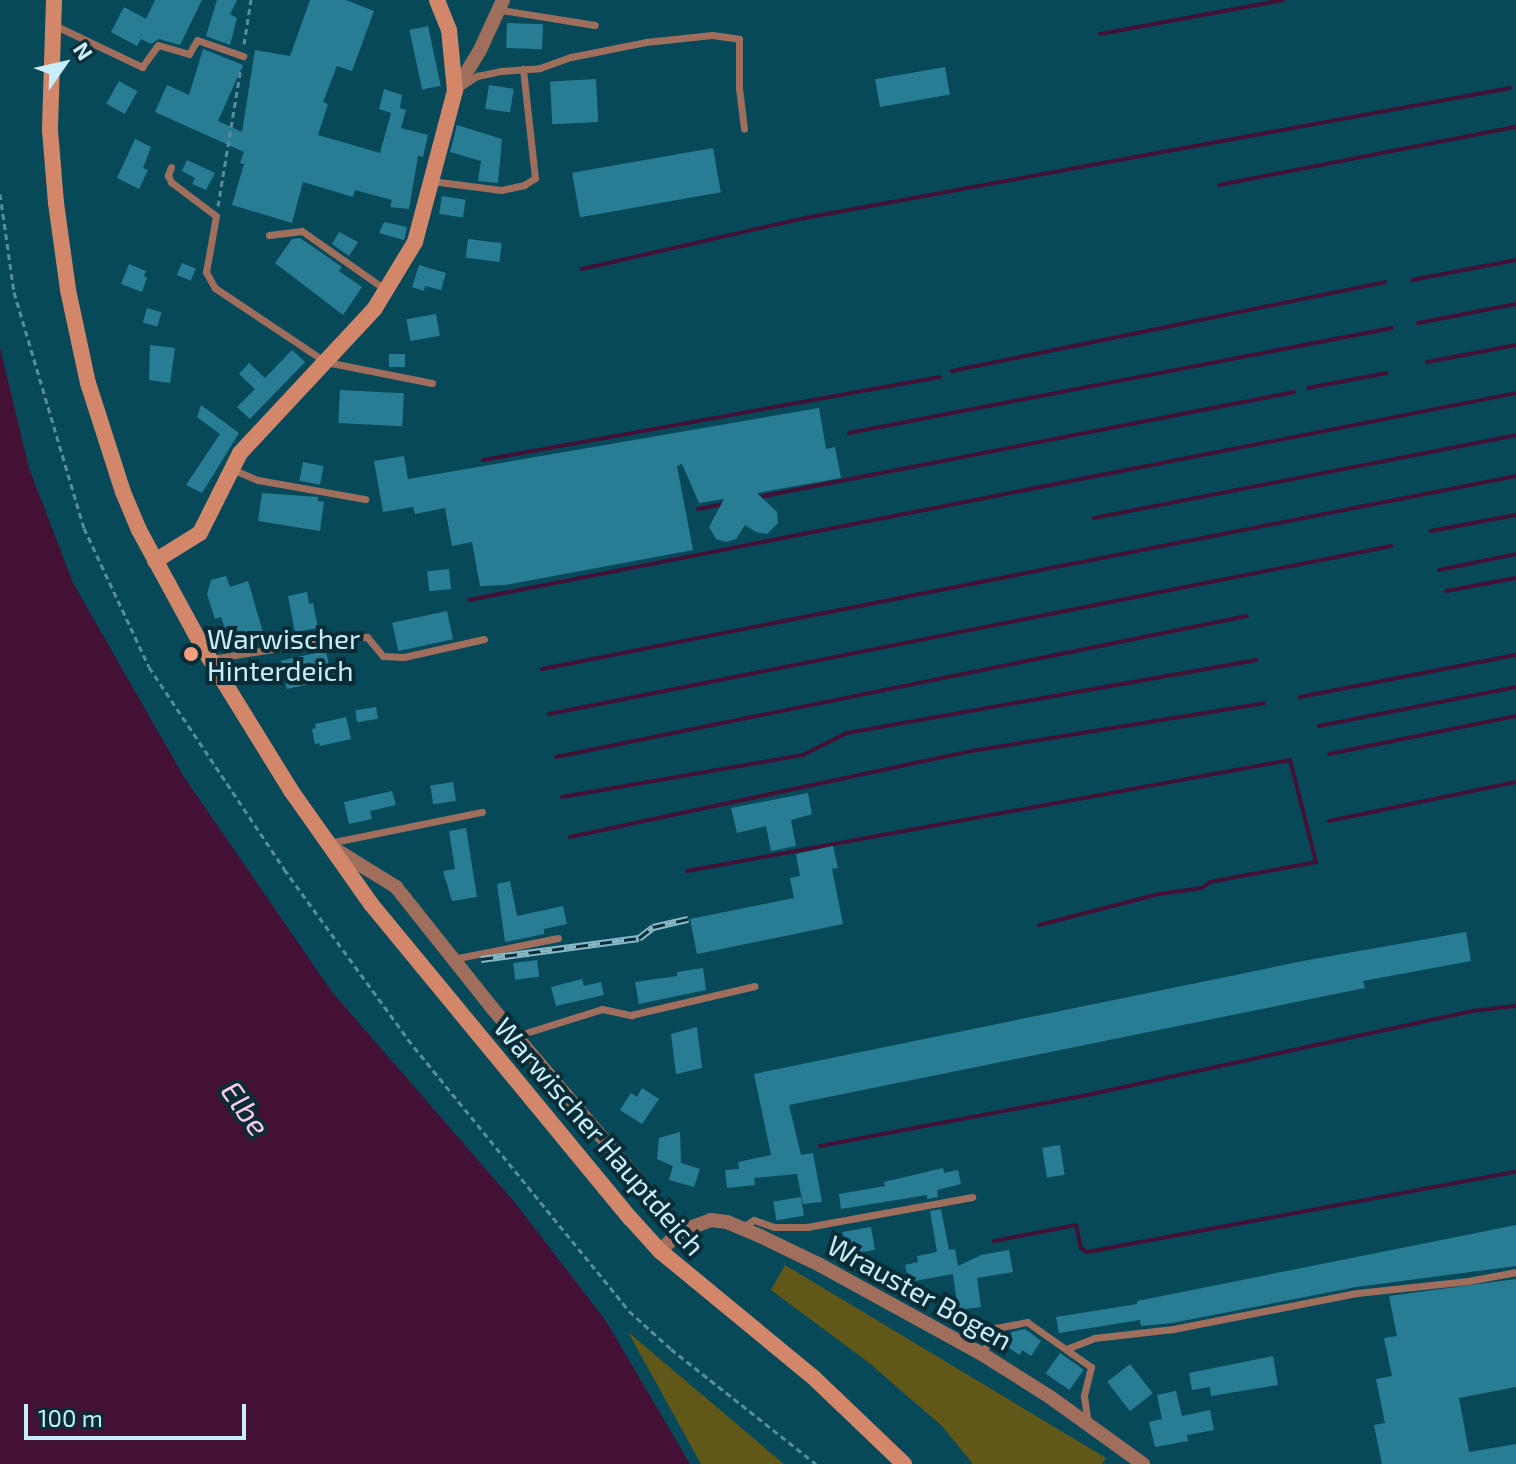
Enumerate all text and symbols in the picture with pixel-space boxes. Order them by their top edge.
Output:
north arrow [24,24,104,104]
text: N [69,37,99,64]
place label: Warwischer Hinterdeich [207,621,360,687]
marker: Warwischer Hinterdeich [182,645,200,663]
street label: Warwischer Hauptdeich [487,1010,713,1262]
water label: Elbe [214,1074,278,1142]
street label: Wrauster Bogen [822,1227,1018,1357]
scale bar [28,1388,250,1438]
text: 100 m [38,1403,103,1432]

